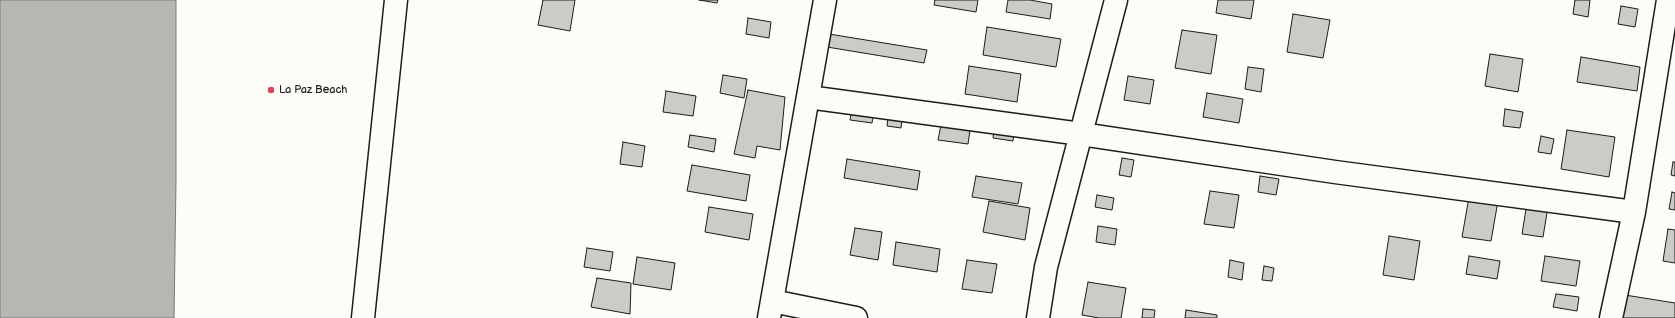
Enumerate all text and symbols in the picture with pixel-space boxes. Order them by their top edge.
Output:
place label: La Paz Beach [279,83,347,97]
marker: La Paz Beach [266,85,276,95]

